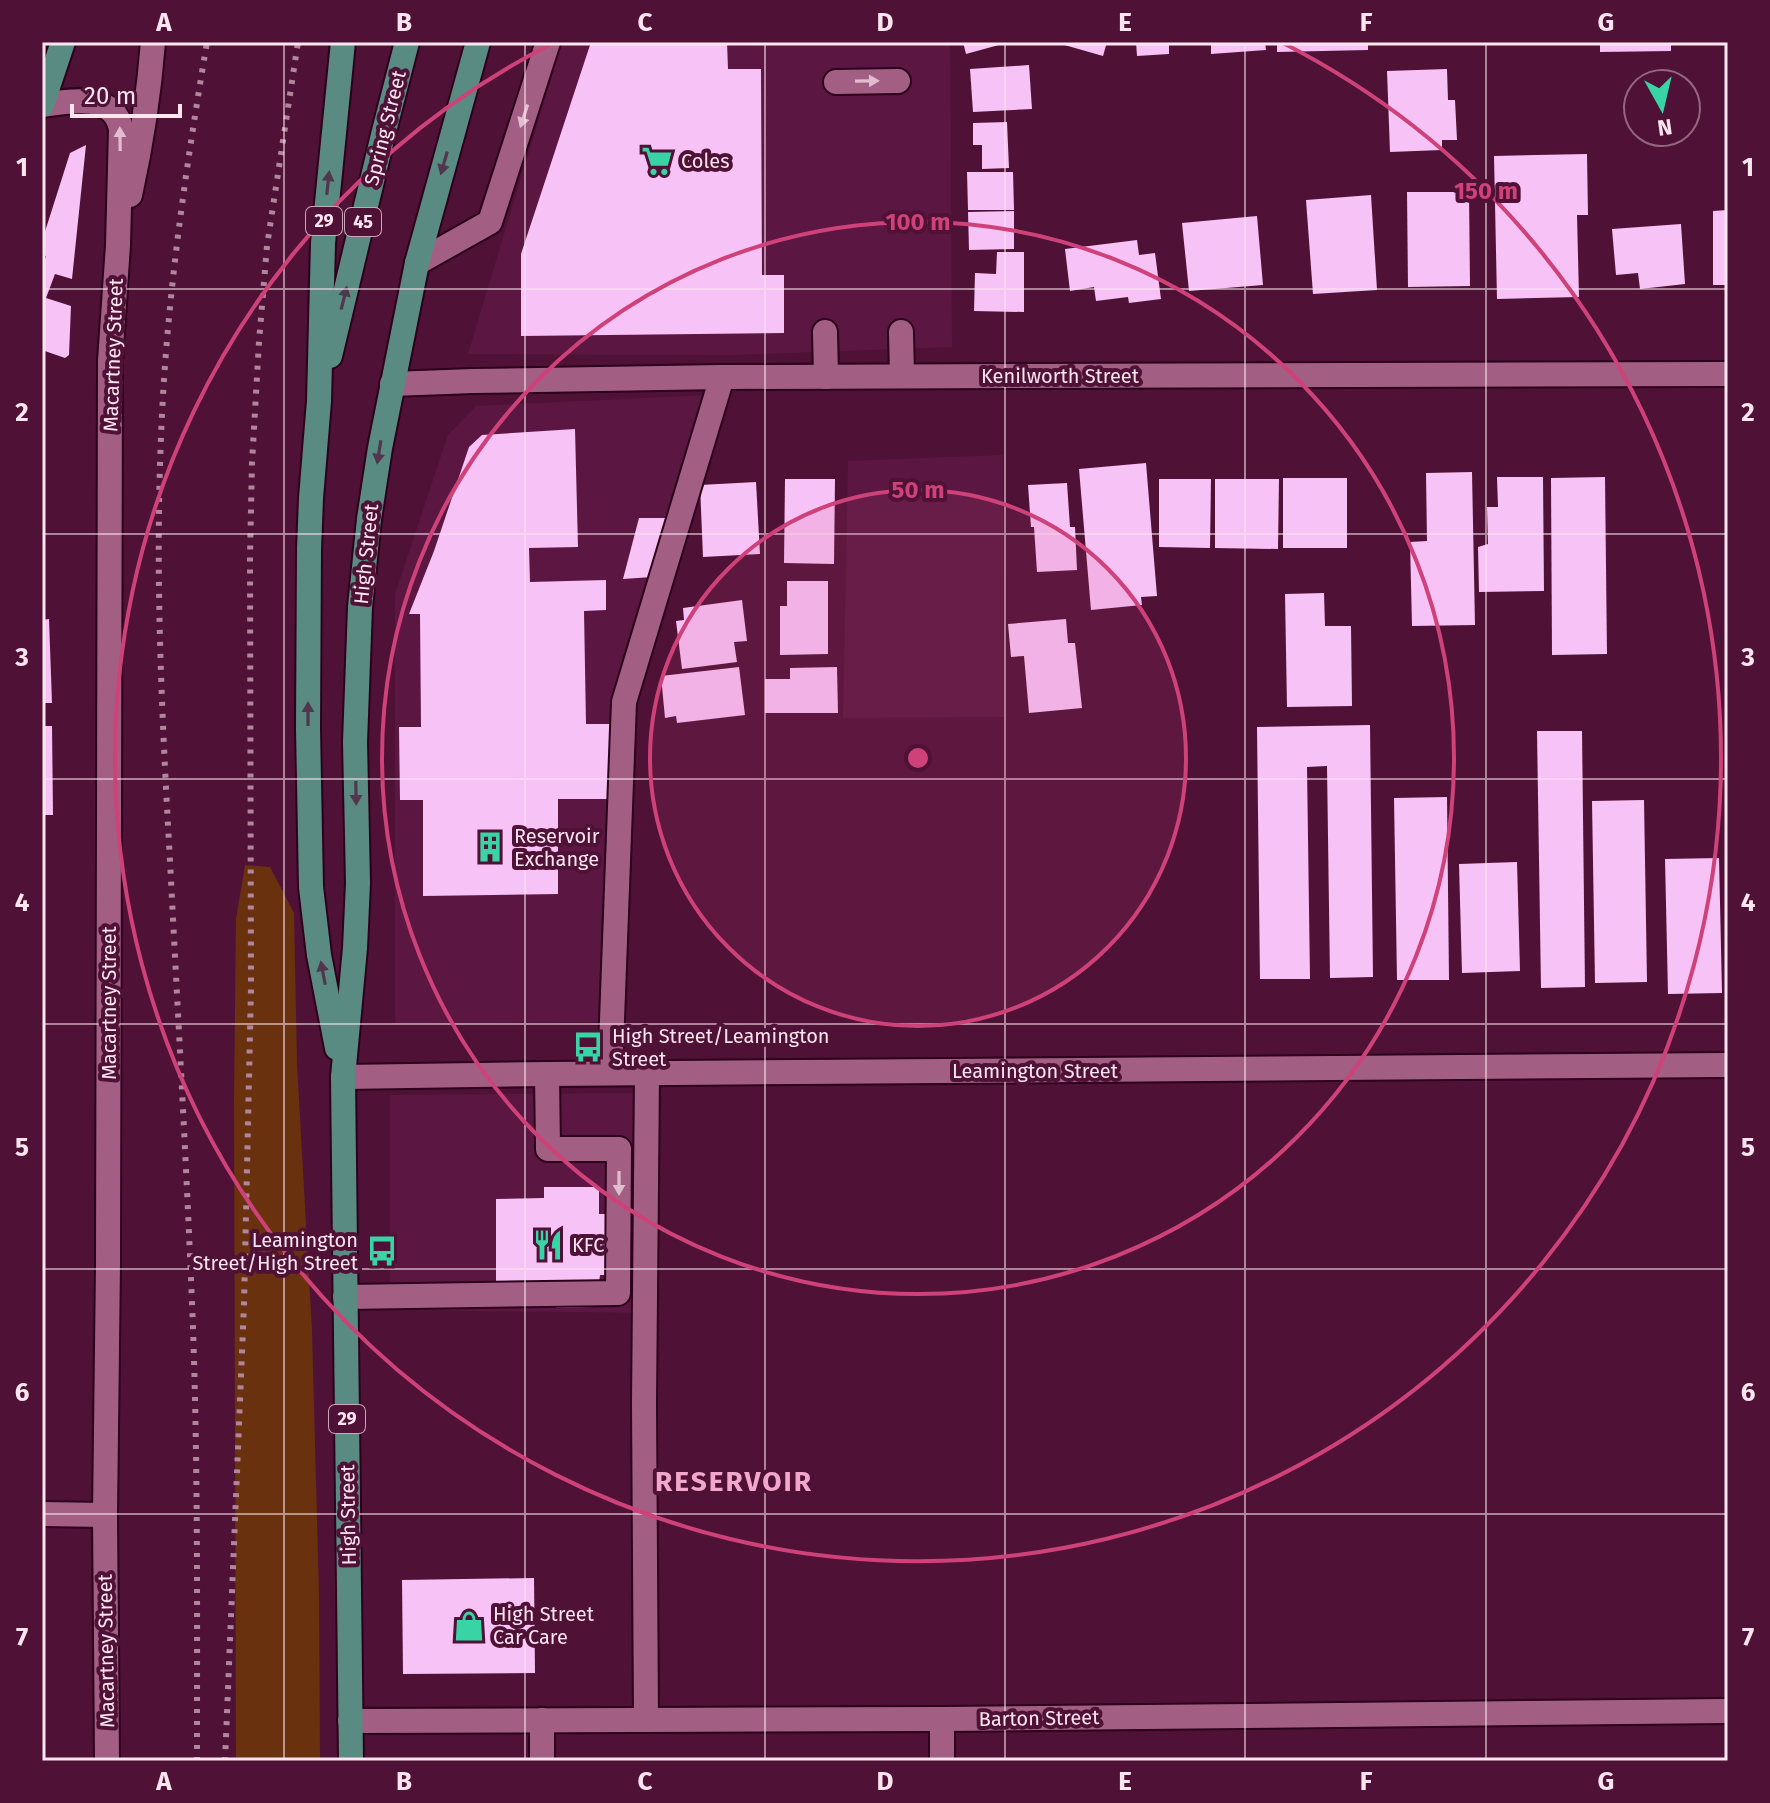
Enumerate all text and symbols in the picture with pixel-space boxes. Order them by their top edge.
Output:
text: A [155,7,172,38]
text: B [396,7,412,38]
text: C [638,7,653,38]
text: D [877,7,894,38]
text: E [1118,7,1132,38]
text: F [1360,7,1373,38]
text: G [1598,7,1614,38]
street label: Spring Street [359,67,411,188]
scale bar [72,68,180,118]
north arrow [1622,68,1702,148]
one-way arrow [855,75,880,88]
text: 20 m [84,82,136,110]
one-way arrow [517,104,530,128]
text: N [1656,113,1674,142]
one-way arrow [114,126,127,151]
supermarket icon: Coles [640,144,674,178]
place label: Coles [681,149,729,173]
one-way arrow [437,151,450,175]
text: 1 [16,152,28,183]
text: 1 [1742,152,1754,183]
one-way arrow [321,171,334,196]
text: 150 m [1454,177,1518,205]
road number: 29 [306,207,342,235]
road number: 45 [345,208,381,236]
text: 100 m [885,208,951,236]
street label: Macartney Street [98,277,128,432]
one-way arrow [338,286,351,311]
street label: Kenilworth Street [981,364,1140,388]
text: 2 [15,397,29,428]
text: 2 [1741,397,1755,428]
one-way arrow [373,439,385,464]
text: 50 m [892,476,944,504]
street label: High Street [349,502,383,605]
text: 3 [14,642,29,673]
text: 3 [1740,642,1755,673]
one-way arrow [302,701,314,726]
centre of rings [904,744,932,772]
one-way arrow [350,781,363,806]
place label: Reservoir Exchange [514,824,600,871]
building icon: Reservoir Exchange [473,830,507,864]
text: 4 [15,887,30,918]
text: 4 [1741,887,1756,918]
street label: Macartney Street [97,925,121,1080]
one-way arrow [316,961,329,986]
place label: High Street/Leamington Street [612,1024,830,1071]
bus stop icon: High Street/Leamington Street [571,1030,605,1064]
street label: Leamington Street [952,1059,1119,1083]
text: 5 [15,1132,29,1163]
text: 5 [1741,1132,1755,1163]
one-way arrow [613,1171,625,1196]
place label: Leamington Street/High Street [192,1228,359,1275]
restaurant icon: KFC [531,1228,565,1262]
place label: KFC [572,1233,604,1257]
bus stop icon: Leamington Street/High Street [365,1234,399,1268]
text: 6 [15,1377,30,1408]
text: 6 [1741,1377,1756,1408]
road number: 29 [329,1405,365,1433]
street label: High Street [335,1464,361,1566]
district label: RESERVOIR [655,1465,813,1498]
street label: Macartney Street [93,1573,119,1728]
place label: High Street Car Care [493,1602,595,1649]
shop icon: High Street Car Care [452,1609,486,1643]
text: 7 [16,1622,28,1653]
text: 7 [1742,1622,1754,1653]
street label: Barton Street [978,1705,1100,1731]
text: A [155,1766,172,1797]
text: B [396,1766,412,1797]
text: C [638,1766,653,1797]
text: D [877,1766,894,1797]
text: E [1118,1766,1132,1797]
text: F [1360,1766,1373,1797]
text: G [1598,1766,1614,1797]

